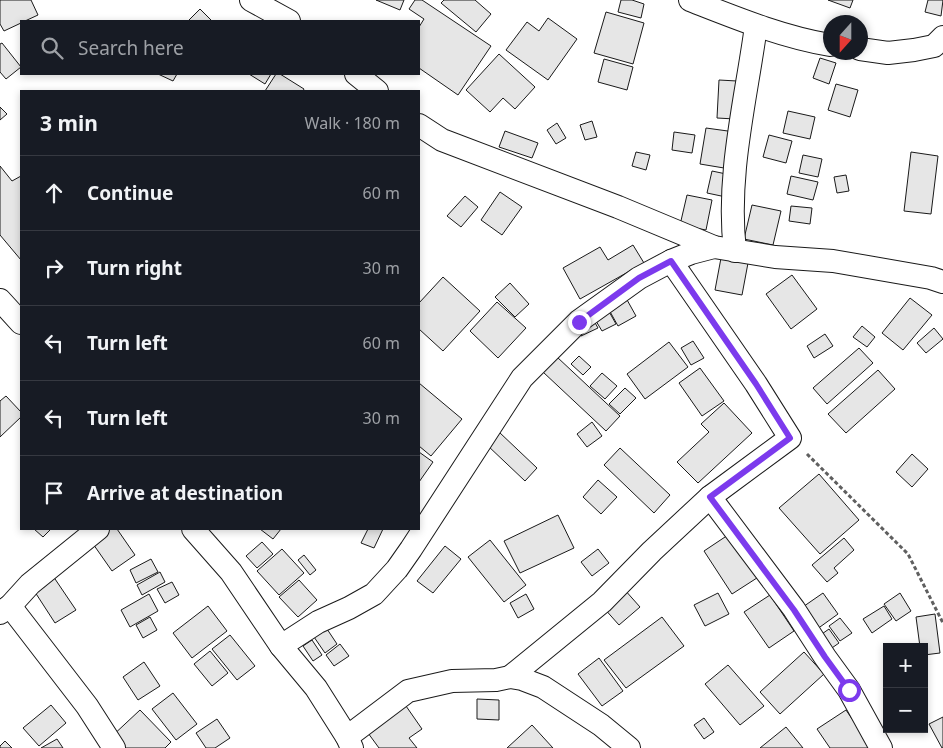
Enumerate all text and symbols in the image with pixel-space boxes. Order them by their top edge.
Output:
north arrow [823,15,868,60]
search box [20,20,420,75]
icon: search [38,34,66,62]
text: Search here [78,35,184,61]
text: 3 min [40,109,98,137]
text: Walk · 180 m [305,112,400,134]
icon: ahead [40,179,68,207]
text: Continue [87,180,173,206]
text: 60 m [363,182,400,204]
icon: right [40,254,68,282]
text: Turn right [87,255,182,281]
text: 30 m [363,257,400,279]
route end [568,311,591,334]
icon: left [40,329,68,357]
text: Turn left [87,330,168,356]
text: 60 m [363,332,400,354]
icon: left [40,404,68,432]
text: Turn left [87,405,168,431]
text: 30 m [363,407,400,429]
icon: arrive [40,479,68,507]
text: Arrive at destination [87,480,283,506]
map controls [883,643,928,733]
button: + [883,643,928,688]
route start [838,679,861,702]
button: − [883,688,928,733]

